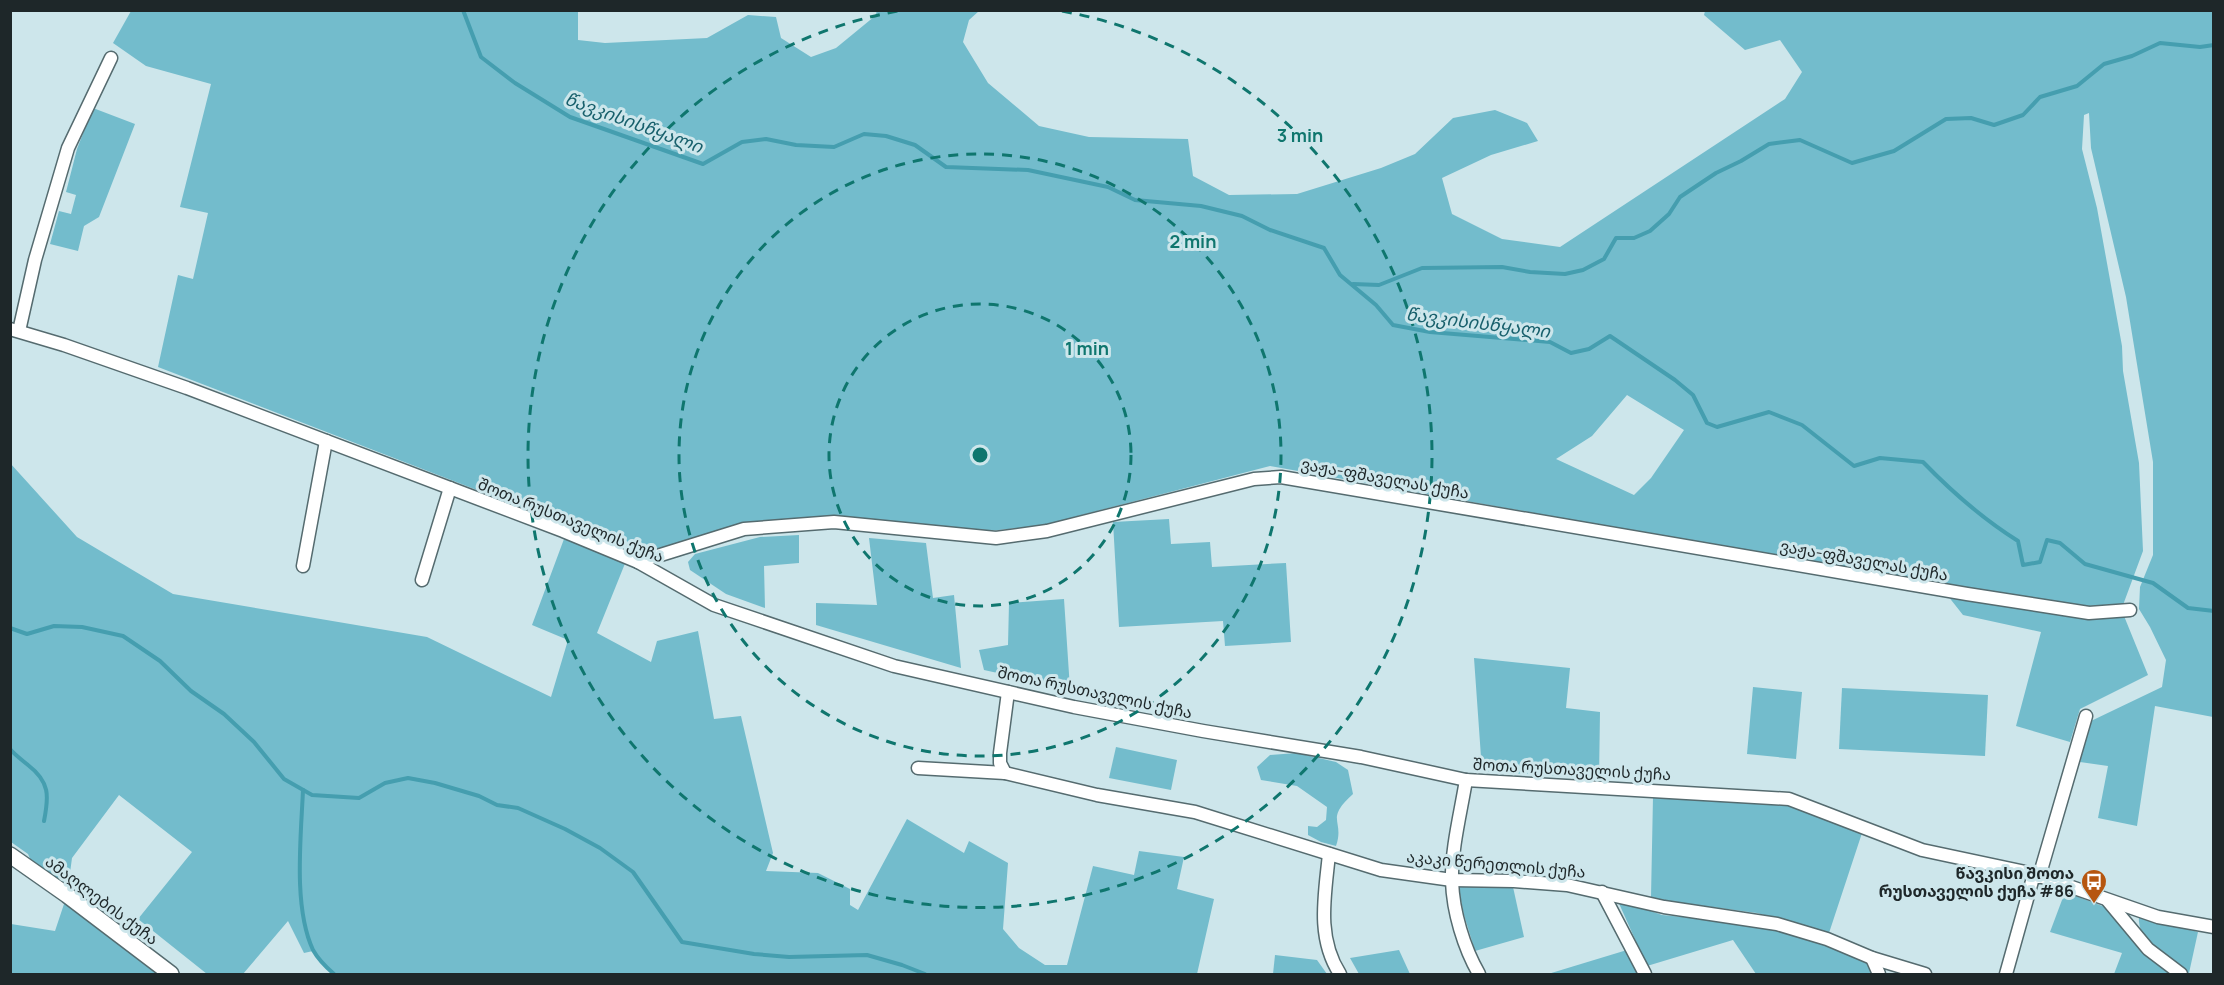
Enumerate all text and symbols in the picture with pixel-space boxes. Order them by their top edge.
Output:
water label: წავკისისწყალი [562,86,707,158]
text: 3 min [1277,123,1323,147]
text: 2 min [1170,229,1216,253]
water label: წავკისისწყალი [1405,301,1552,343]
text: 1 min [1065,336,1109,360]
centre of rings [970,445,990,465]
street label: ვაჟა-ფშაველას ქუჩა [1299,452,1471,504]
street label: შოთა რუსთაველის ქუჩა [475,473,667,567]
street label: ვაჟა-ფშაველას ქუჩა [1778,534,1950,586]
street label: შოთა რუსთაველის ქუჩა [996,661,1194,723]
street label: შოთა რუსთაველის ქუჩა [1472,753,1672,785]
street label: აკაკი წერეთლის ქუჩა [1405,845,1587,883]
street label: ამაღლების ქუჩა [41,850,163,950]
place label: წავკისი შოთა რუსთაველის ქუჩა #86 [1879,862,2074,902]
bus stop icon: წავკისი შოთა რუსთაველის ქუჩა #86 [2079,867,2109,905]

